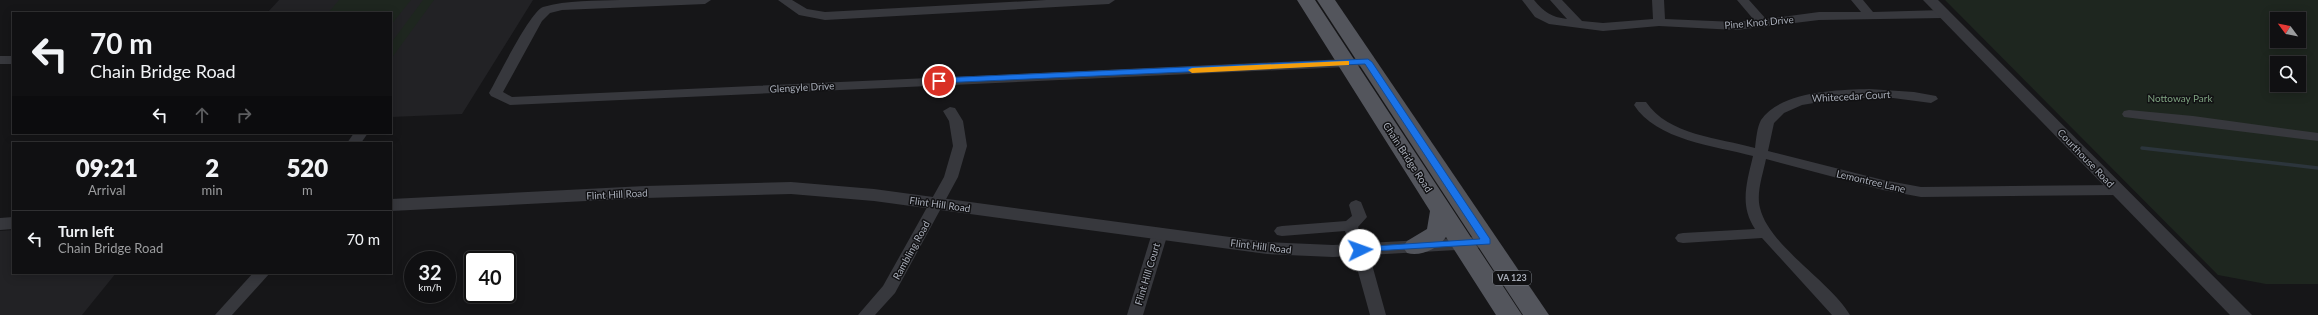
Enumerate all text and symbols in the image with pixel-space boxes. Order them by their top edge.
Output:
north arrow [2270,12,2306,48]
map controls [2270,12,2306,92]
street label: Pine Knot Drive [1724,13,1794,31]
text: 70 m [90,26,153,60]
icon: left [24,28,76,80]
button: search [2270,56,2306,92]
text: Chain Bridge Road [90,60,236,82]
pin [922,64,956,98]
icon: arrive [928,70,950,92]
street label: Glengyle Drive [769,79,835,95]
street label: Whitecedar Court [1811,88,1891,104]
park label: Nottoway Park [2147,92,2213,104]
icon: left [149,104,171,126]
icon: ahead [191,104,213,126]
icon: right [233,104,255,126]
street label: Chain Bridge Road [1381,120,1435,194]
street label: Courthouse Road [2055,126,2117,190]
text: 09:21 [76,153,138,182]
text: 2 [205,153,219,182]
text: 520 [286,153,328,182]
street label: Lemontree Lane [1835,167,1907,195]
text: Arrival [88,182,126,198]
text: min [202,182,223,198]
text: m [302,182,313,198]
street label: Flint Hill Road [586,186,648,202]
street label: Flint Hill Road [909,194,971,214]
street label: Rambling Road [890,219,932,281]
text: Turn left [58,222,114,240]
icon: left [24,228,46,250]
position arrow [1339,229,1381,271]
text: 70 m [346,230,380,248]
street label: Flint Hill Road [1230,236,1292,256]
text: Chain Bridge Road [58,240,163,256]
street label: Flint Hill Court [1132,241,1162,306]
speed limit sign: 40 [464,251,516,303]
text: 32 [418,260,442,284]
road number: VA 123 [1493,271,1531,285]
text: km/h [418,281,442,293]

